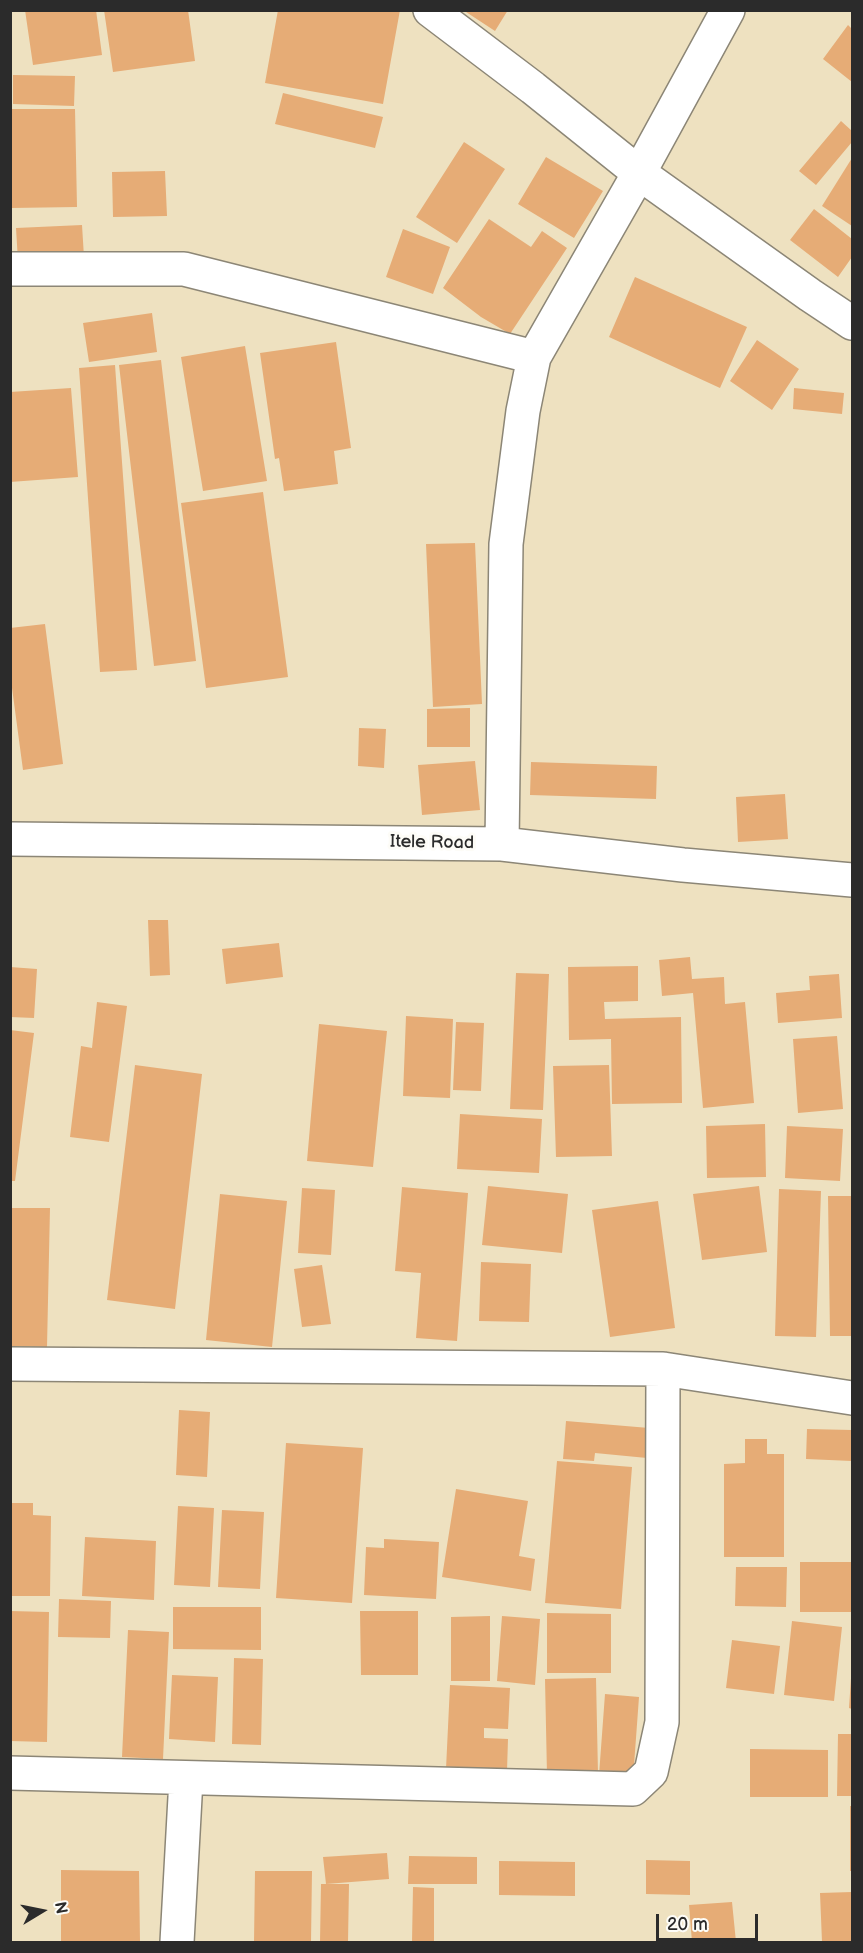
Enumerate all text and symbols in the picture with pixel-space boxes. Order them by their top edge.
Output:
street label: Itele Road [390,831,474,855]
north arrow [12,1881,72,1941]
text: N [50,1900,71,1915]
scale bar [659,1902,761,1940]
text: 20 m [667,1914,708,1935]

